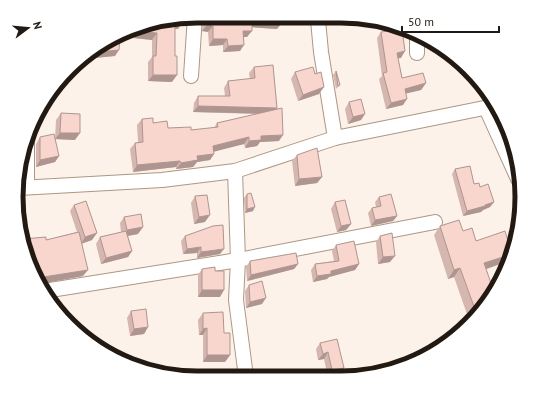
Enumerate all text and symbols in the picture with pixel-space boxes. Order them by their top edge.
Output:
north arrow [8,8,48,48]
scale bar [402,8,499,34]
text: 50 m [408,14,434,29]
text: N [30,20,45,31]

